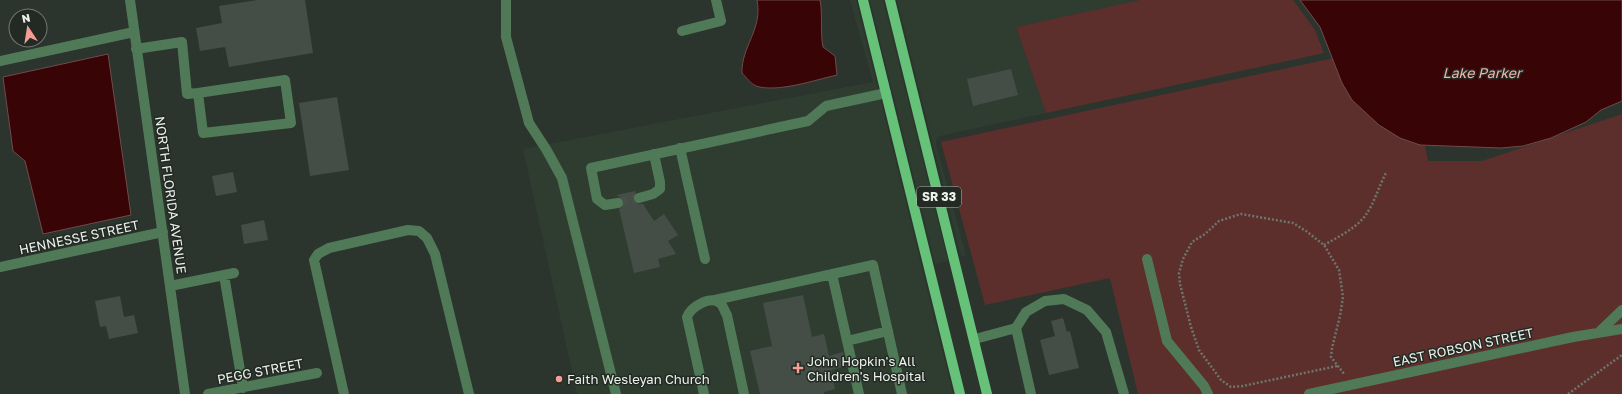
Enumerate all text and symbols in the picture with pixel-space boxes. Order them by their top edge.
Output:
north arrow [8,8,48,48]
text: N [20,11,31,25]
water label: Lake Parker [1443,64,1524,81]
street label: NORTH FLORIDA AVENUE [152,115,190,275]
road number: SR 33 [917,187,961,207]
street label: HENNESSE STREET [17,216,141,258]
street label: EAST ROBSON STREET [1391,324,1535,370]
place label: John Hopkin's All Children's Hospital [807,353,925,384]
street label: PEGG STREET [216,355,304,387]
marker: John Hopkin's All Children's Hospital [792,362,804,374]
place label: Faith Wesleyan Church [567,371,710,387]
marker: Faith Wesleyan Church [554,374,564,384]

